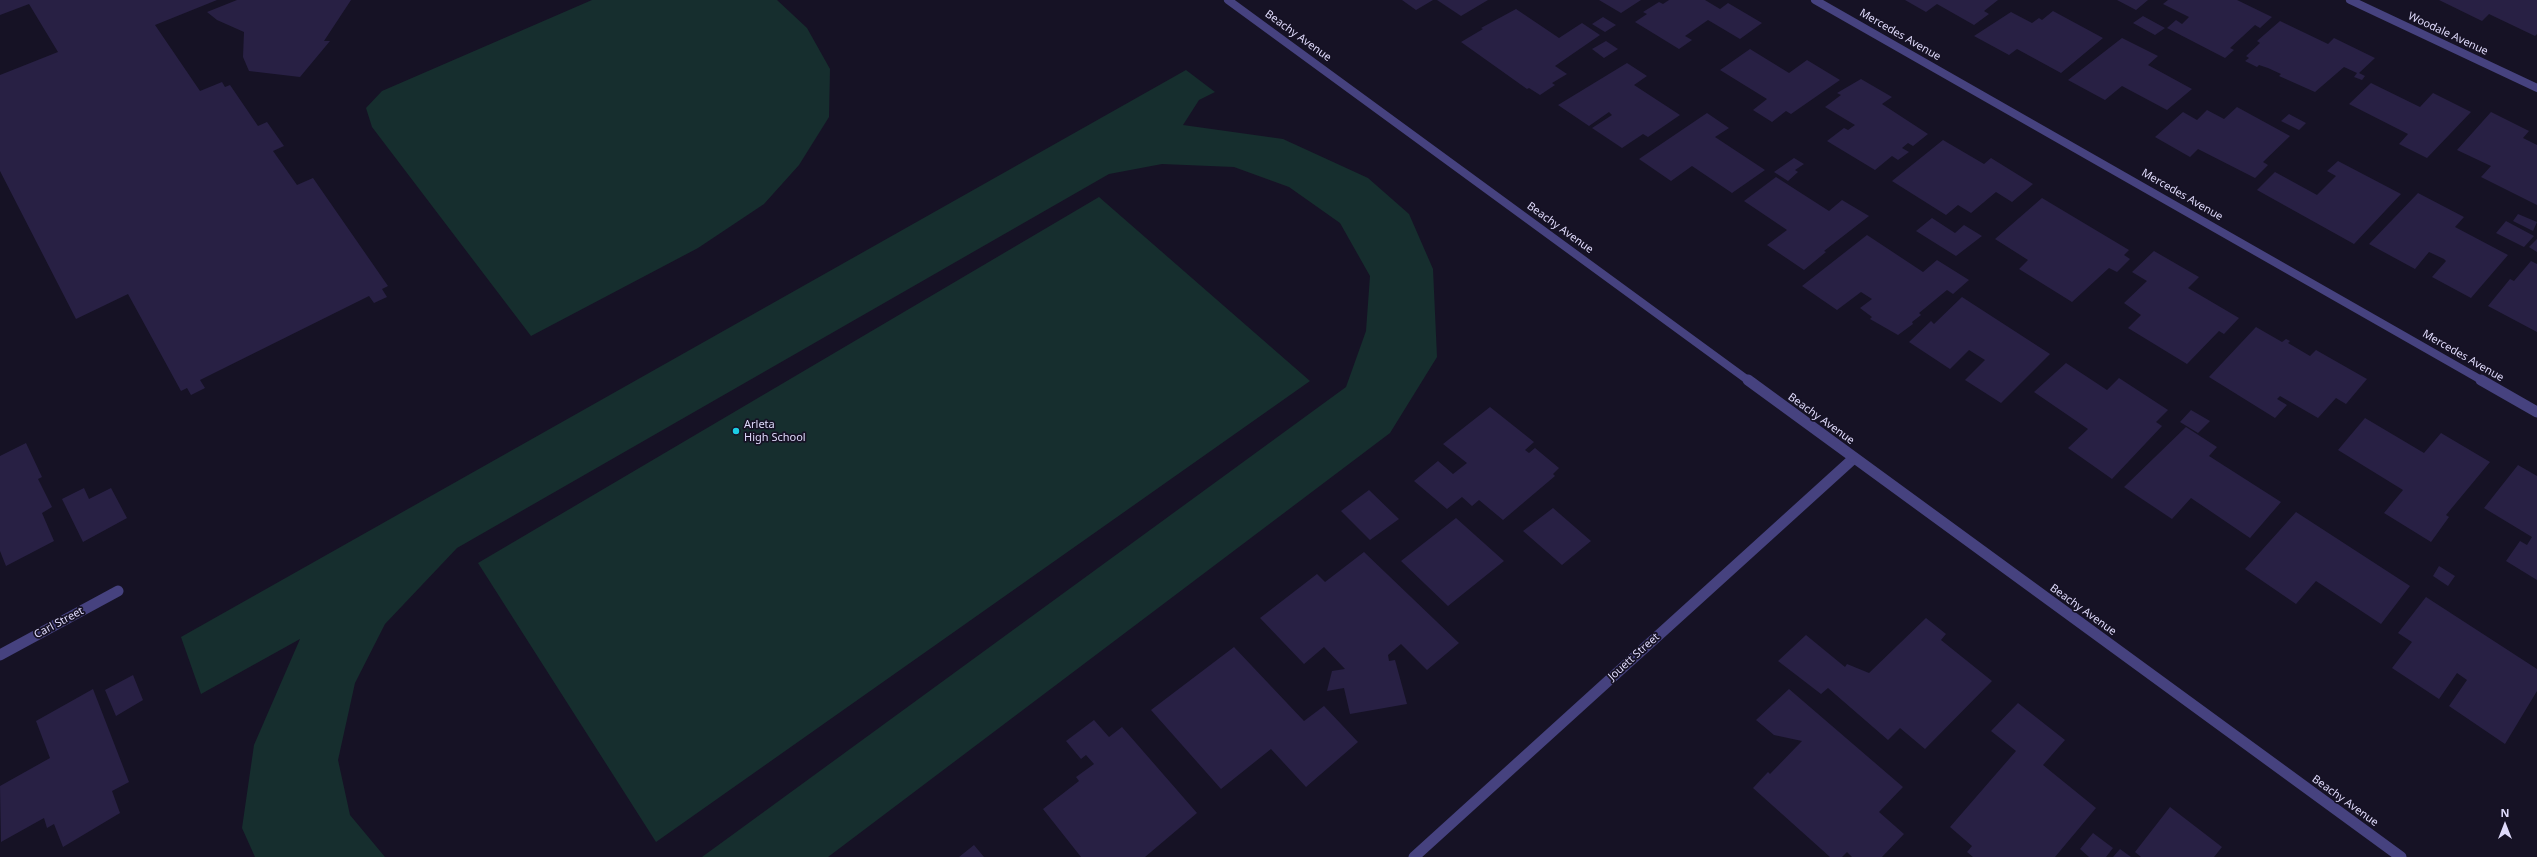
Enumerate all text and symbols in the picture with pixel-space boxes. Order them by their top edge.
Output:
street label: Mercedes Avenue [1857,6,1943,64]
street label: Beachy Avenue [1262,8,1334,64]
street label: Woodale Avenue [2406,10,2490,58]
street label: Mercedes Avenue [2139,166,2225,224]
street label: Beachy Avenue [1524,200,1596,256]
street label: Mercedes Avenue [2420,327,2506,385]
street label: Beachy Avenue [1785,391,1857,447]
place label: Arleta High School [744,418,806,444]
marker: Arleta High School [731,426,741,436]
street label: Beachy Avenue [2047,582,2119,638]
street label: Carl Street [32,604,86,642]
street label: Jouett Street [1606,631,1662,683]
street label: Beachy Avenue [2309,773,2381,829]
north arrow [2485,805,2525,845]
text: N [2501,805,2509,820]

